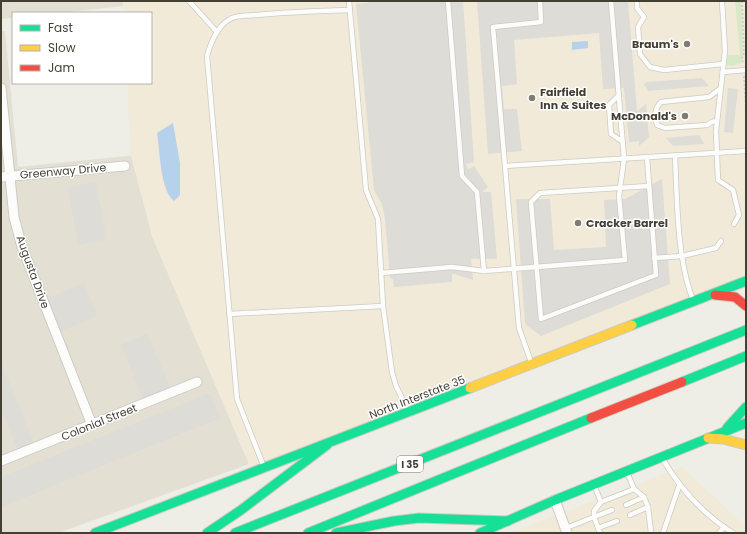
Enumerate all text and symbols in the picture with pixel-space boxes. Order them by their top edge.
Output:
legend [12,12,152,84]
text: Fast [48,19,73,36]
place label: Braum's [632,36,679,52]
text: Slow [48,39,76,56]
marker: Braum's [682,39,692,49]
text: Jam [48,59,75,76]
place label: Fairfield Inn & Suites [540,84,606,113]
marker: Fairfield Inn & Suites [527,93,537,103]
place label: McDonald's [611,108,677,124]
marker: McDonald's [680,111,690,121]
street label: Greenway Drive [19,159,107,183]
place label: Cracker Barrel [586,215,668,231]
marker: Cracker Barrel [573,218,583,228]
street label: Augusta Drive [12,233,54,311]
street label: North Interstate 35 [367,371,467,423]
street label: Colonial Street [59,400,139,444]
road number: I 35 [397,456,423,472]

